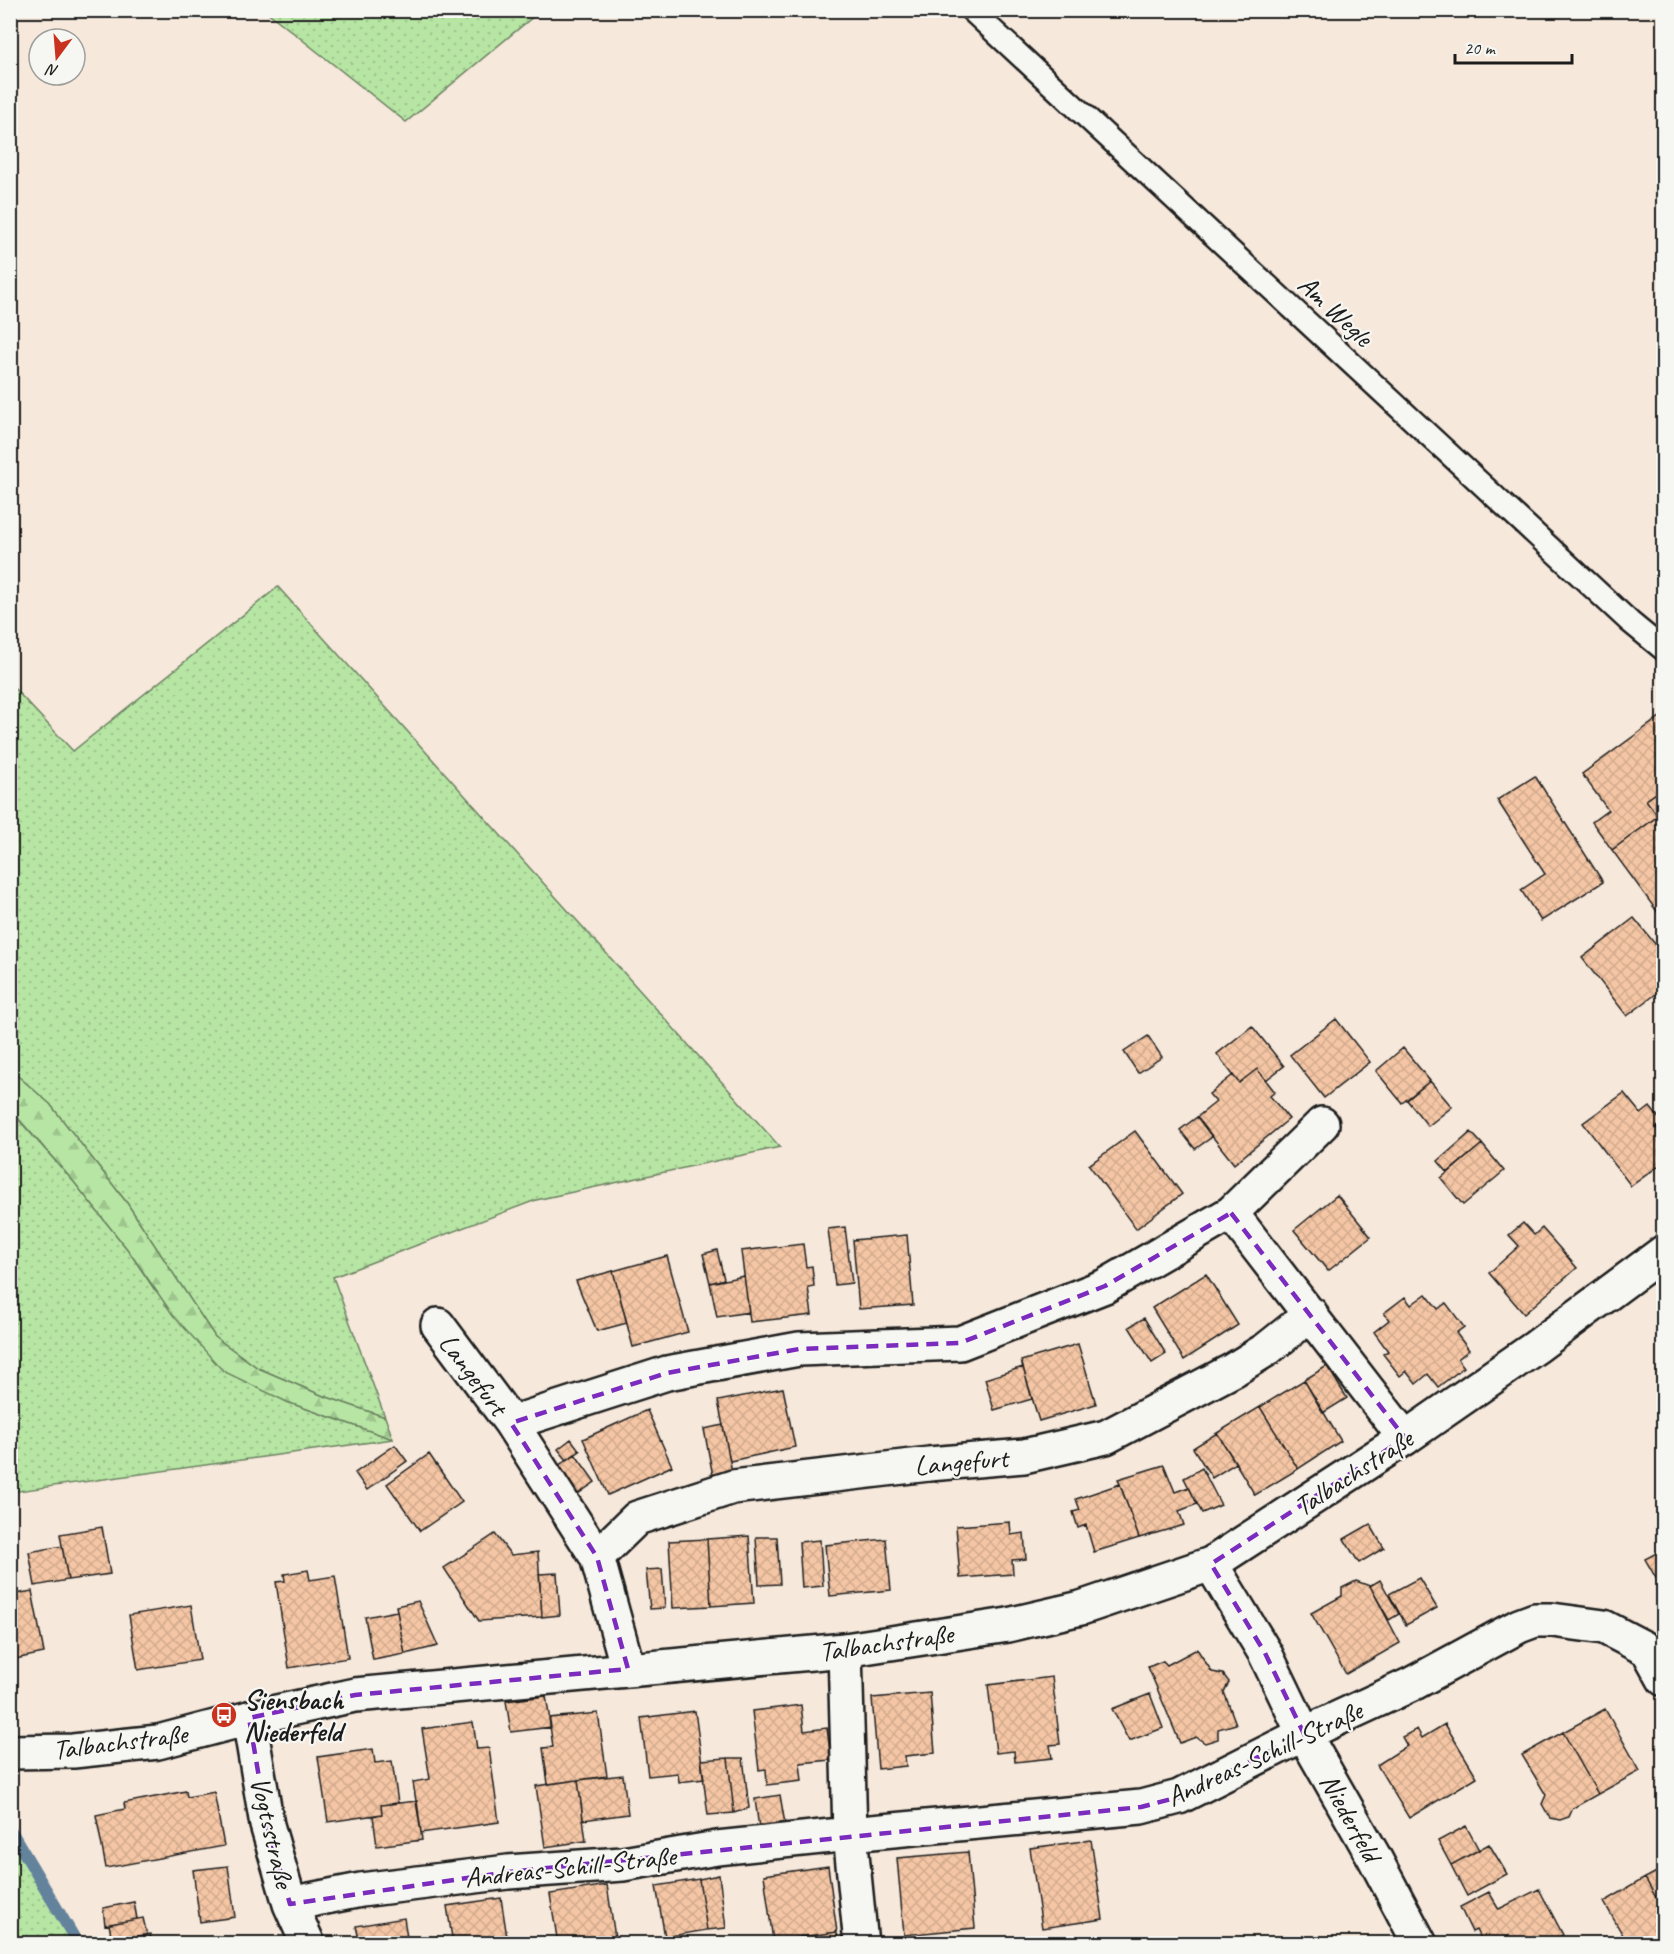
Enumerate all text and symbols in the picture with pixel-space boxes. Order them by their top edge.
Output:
north arrow [27,27,87,87]
scale bar [1455,27,1572,65]
text: 20 m [1464,37,1497,59]
text: N [43,59,61,81]
street label: Am Wegle [1291,267,1382,355]
street label: Langefurt [431,1326,517,1424]
street label: Talbachstraße [1287,1420,1421,1524]
street label: Langefurt [913,1440,1012,1483]
street label: Talbachstraße [817,1616,957,1669]
place label: Siensbach Niederfeld [244,1682,346,1749]
street label: Andreas-Schill-Straße [1161,1692,1369,1814]
bus stop icon: Siensbach Niederfeld [209,1700,239,1730]
street label: Talbachstraße [51,1716,191,1767]
street label: Niederfeld [1312,1767,1391,1871]
street label: Vogtsstraße [243,1773,303,1893]
street label: Andreas-Schill-Straße [463,1838,679,1895]

